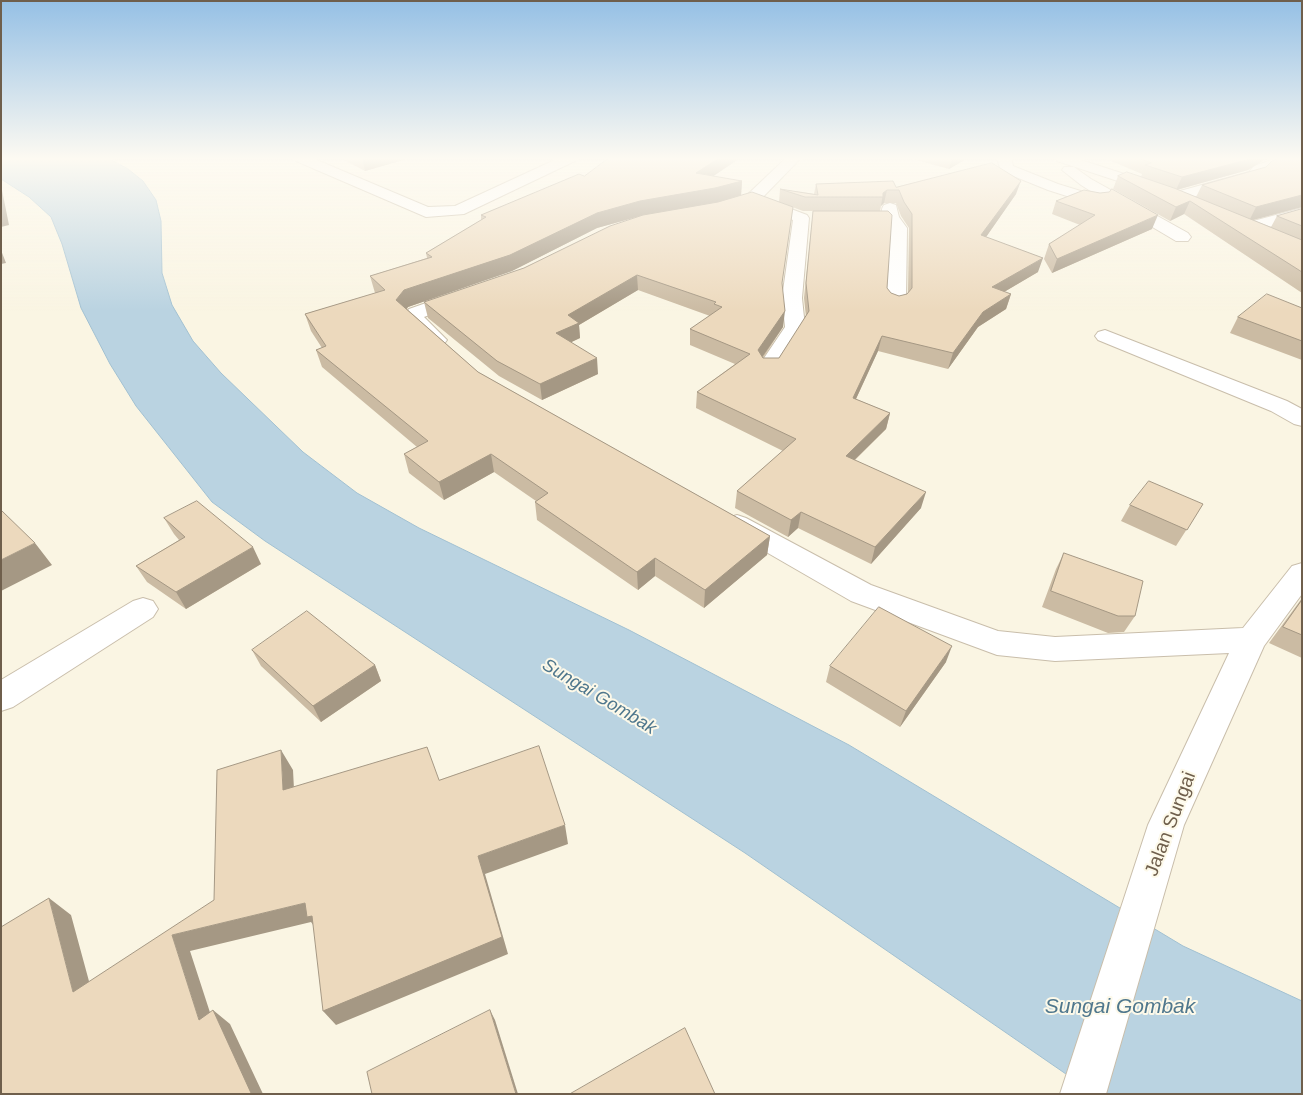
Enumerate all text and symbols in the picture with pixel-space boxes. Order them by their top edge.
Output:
water label: Sungai Gombak [538,655,660,739]
street label: Jalan Sungai [1141,769,1201,879]
water label: Sungai Gombak [1045,994,1195,1020]

